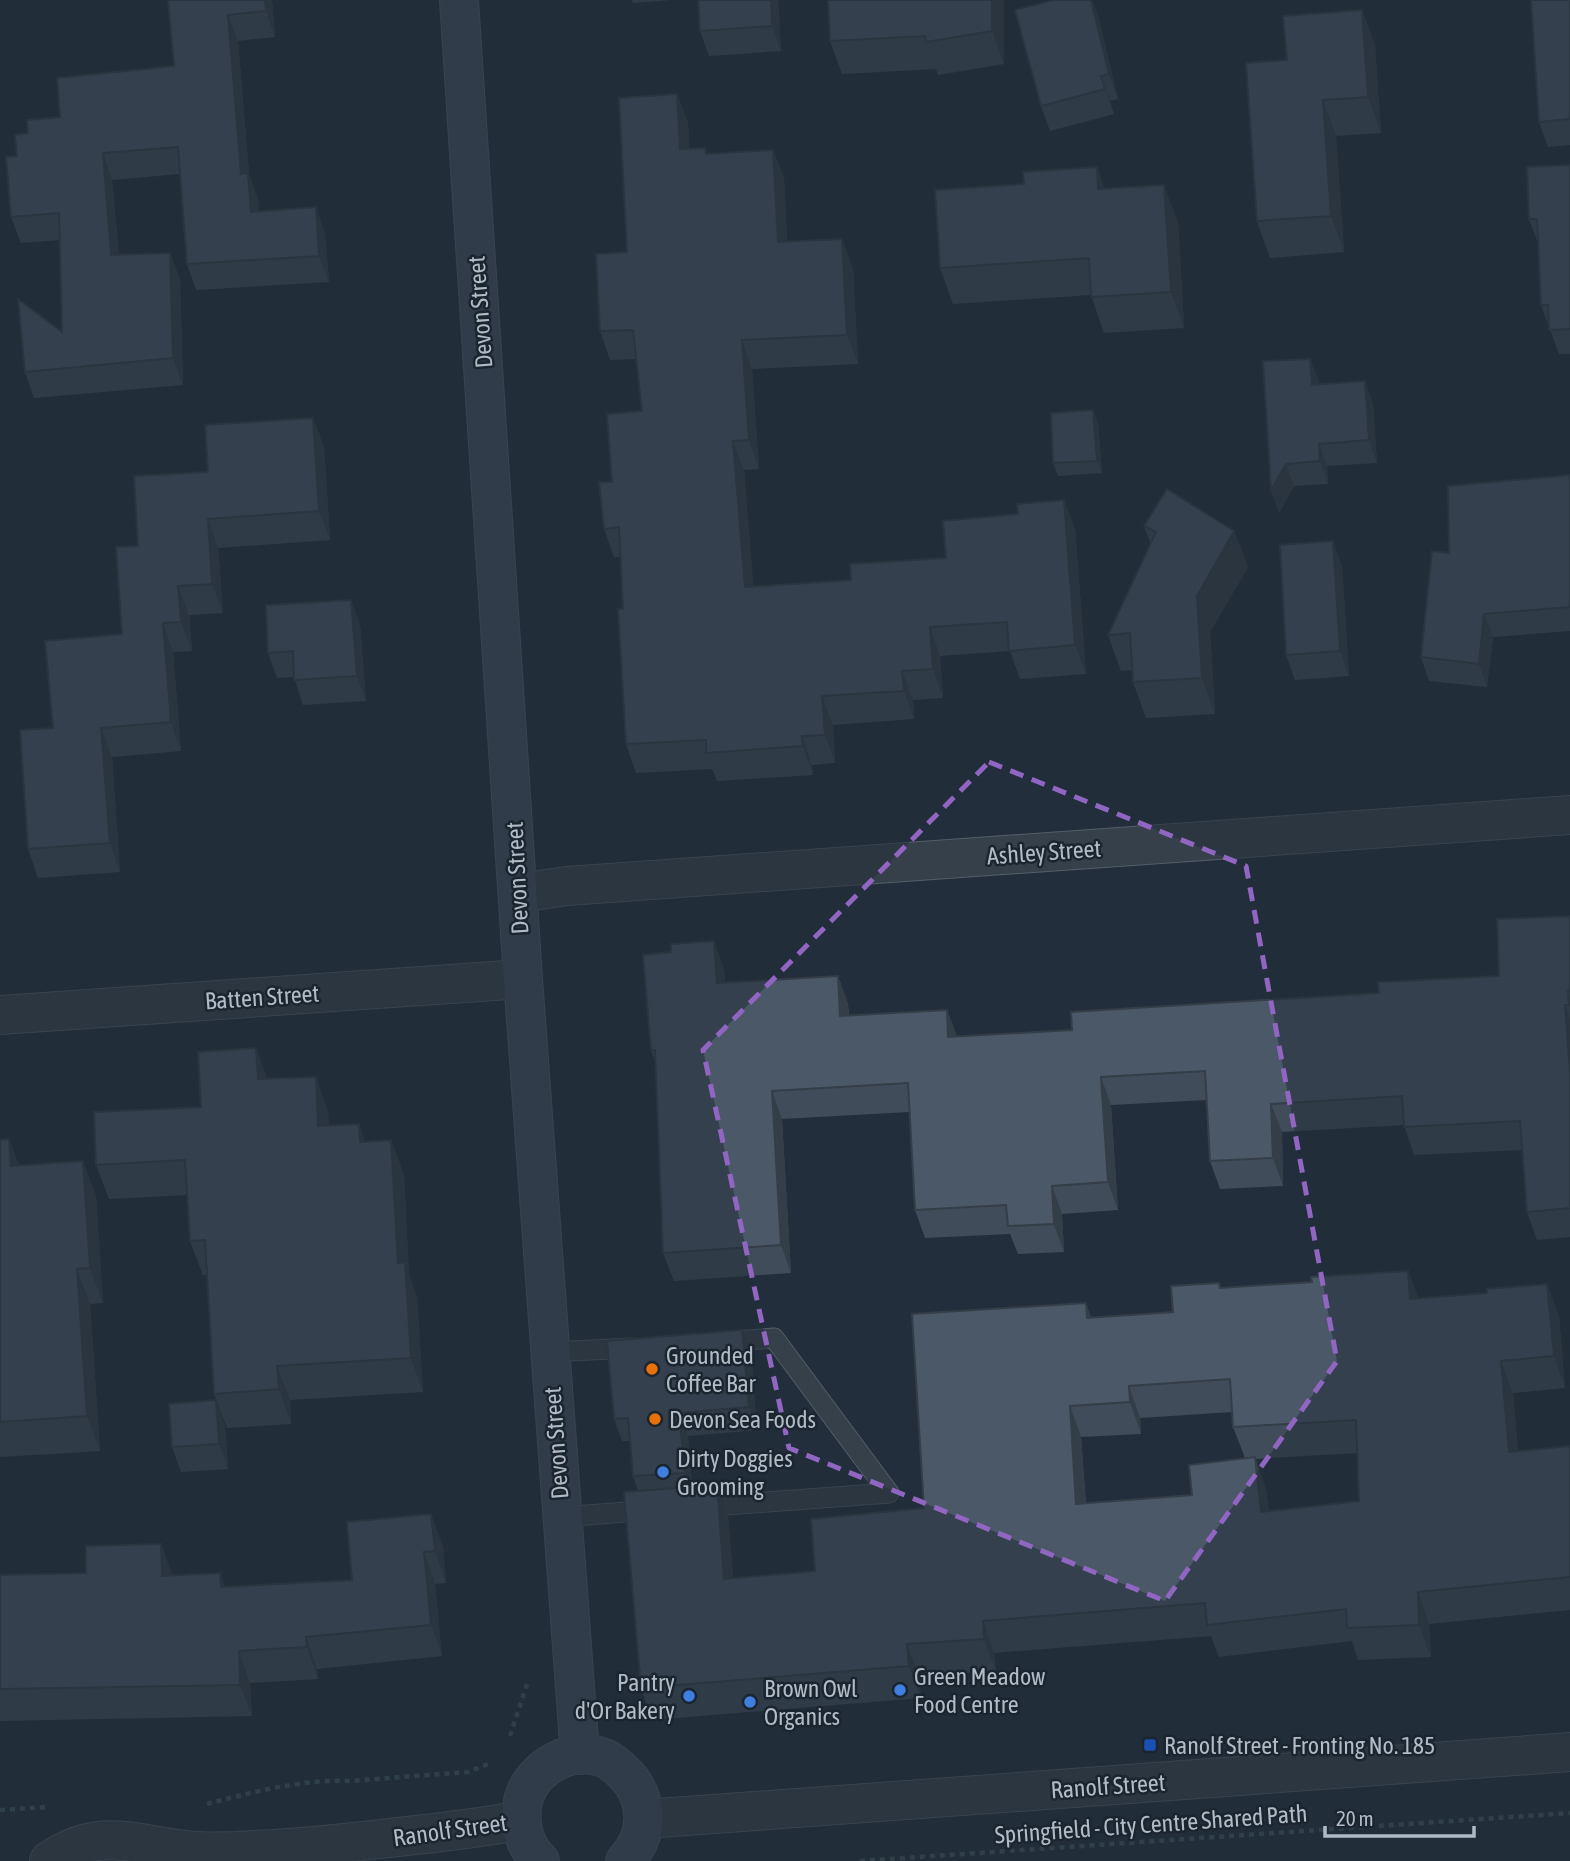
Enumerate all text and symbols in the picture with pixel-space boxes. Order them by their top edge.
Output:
street label: Devon Street [463,255,497,369]
street label: Devon Street [501,821,533,935]
street label: Ashley Street [986,835,1102,869]
street label: Batten Street [204,980,320,1014]
place label: Grounded Coffee Bar [666,1342,757,1397]
marker: Grounded Coffee Bar [644,1361,660,1377]
street label: Devon Street [539,1386,573,1500]
place label: Devon Sea Foods [669,1406,816,1433]
marker: Devon Sea Foods [647,1411,663,1427]
place label: Dirty Doggies Grooming [677,1445,793,1500]
marker: Dirty Doggies Grooming [655,1464,671,1480]
place label: Green Meadow Food Centre [914,1663,1045,1718]
place label: Pantry d'Or Bakery [575,1669,675,1724]
place label: Brown Owl Organics [764,1675,858,1730]
marker: Green Meadow Food Centre [892,1682,908,1698]
marker: Pantry d'Or Bakery [681,1688,697,1704]
marker: Brown Owl Organics [742,1694,758,1710]
place label: Ranolf Street - Fronting No. 185 [1164,1732,1435,1759]
marker: Ranolf Street - Fronting No. 185 [1142,1737,1158,1753]
street label: Ranolf Street [1050,1769,1166,1803]
scale bar [1325,1794,1474,1838]
street label: Springfield - City Centre Shared Path [994,1800,1308,1848]
text: 20 m [1336,1806,1374,1830]
street label: Ranolf Street [391,1809,509,1851]

